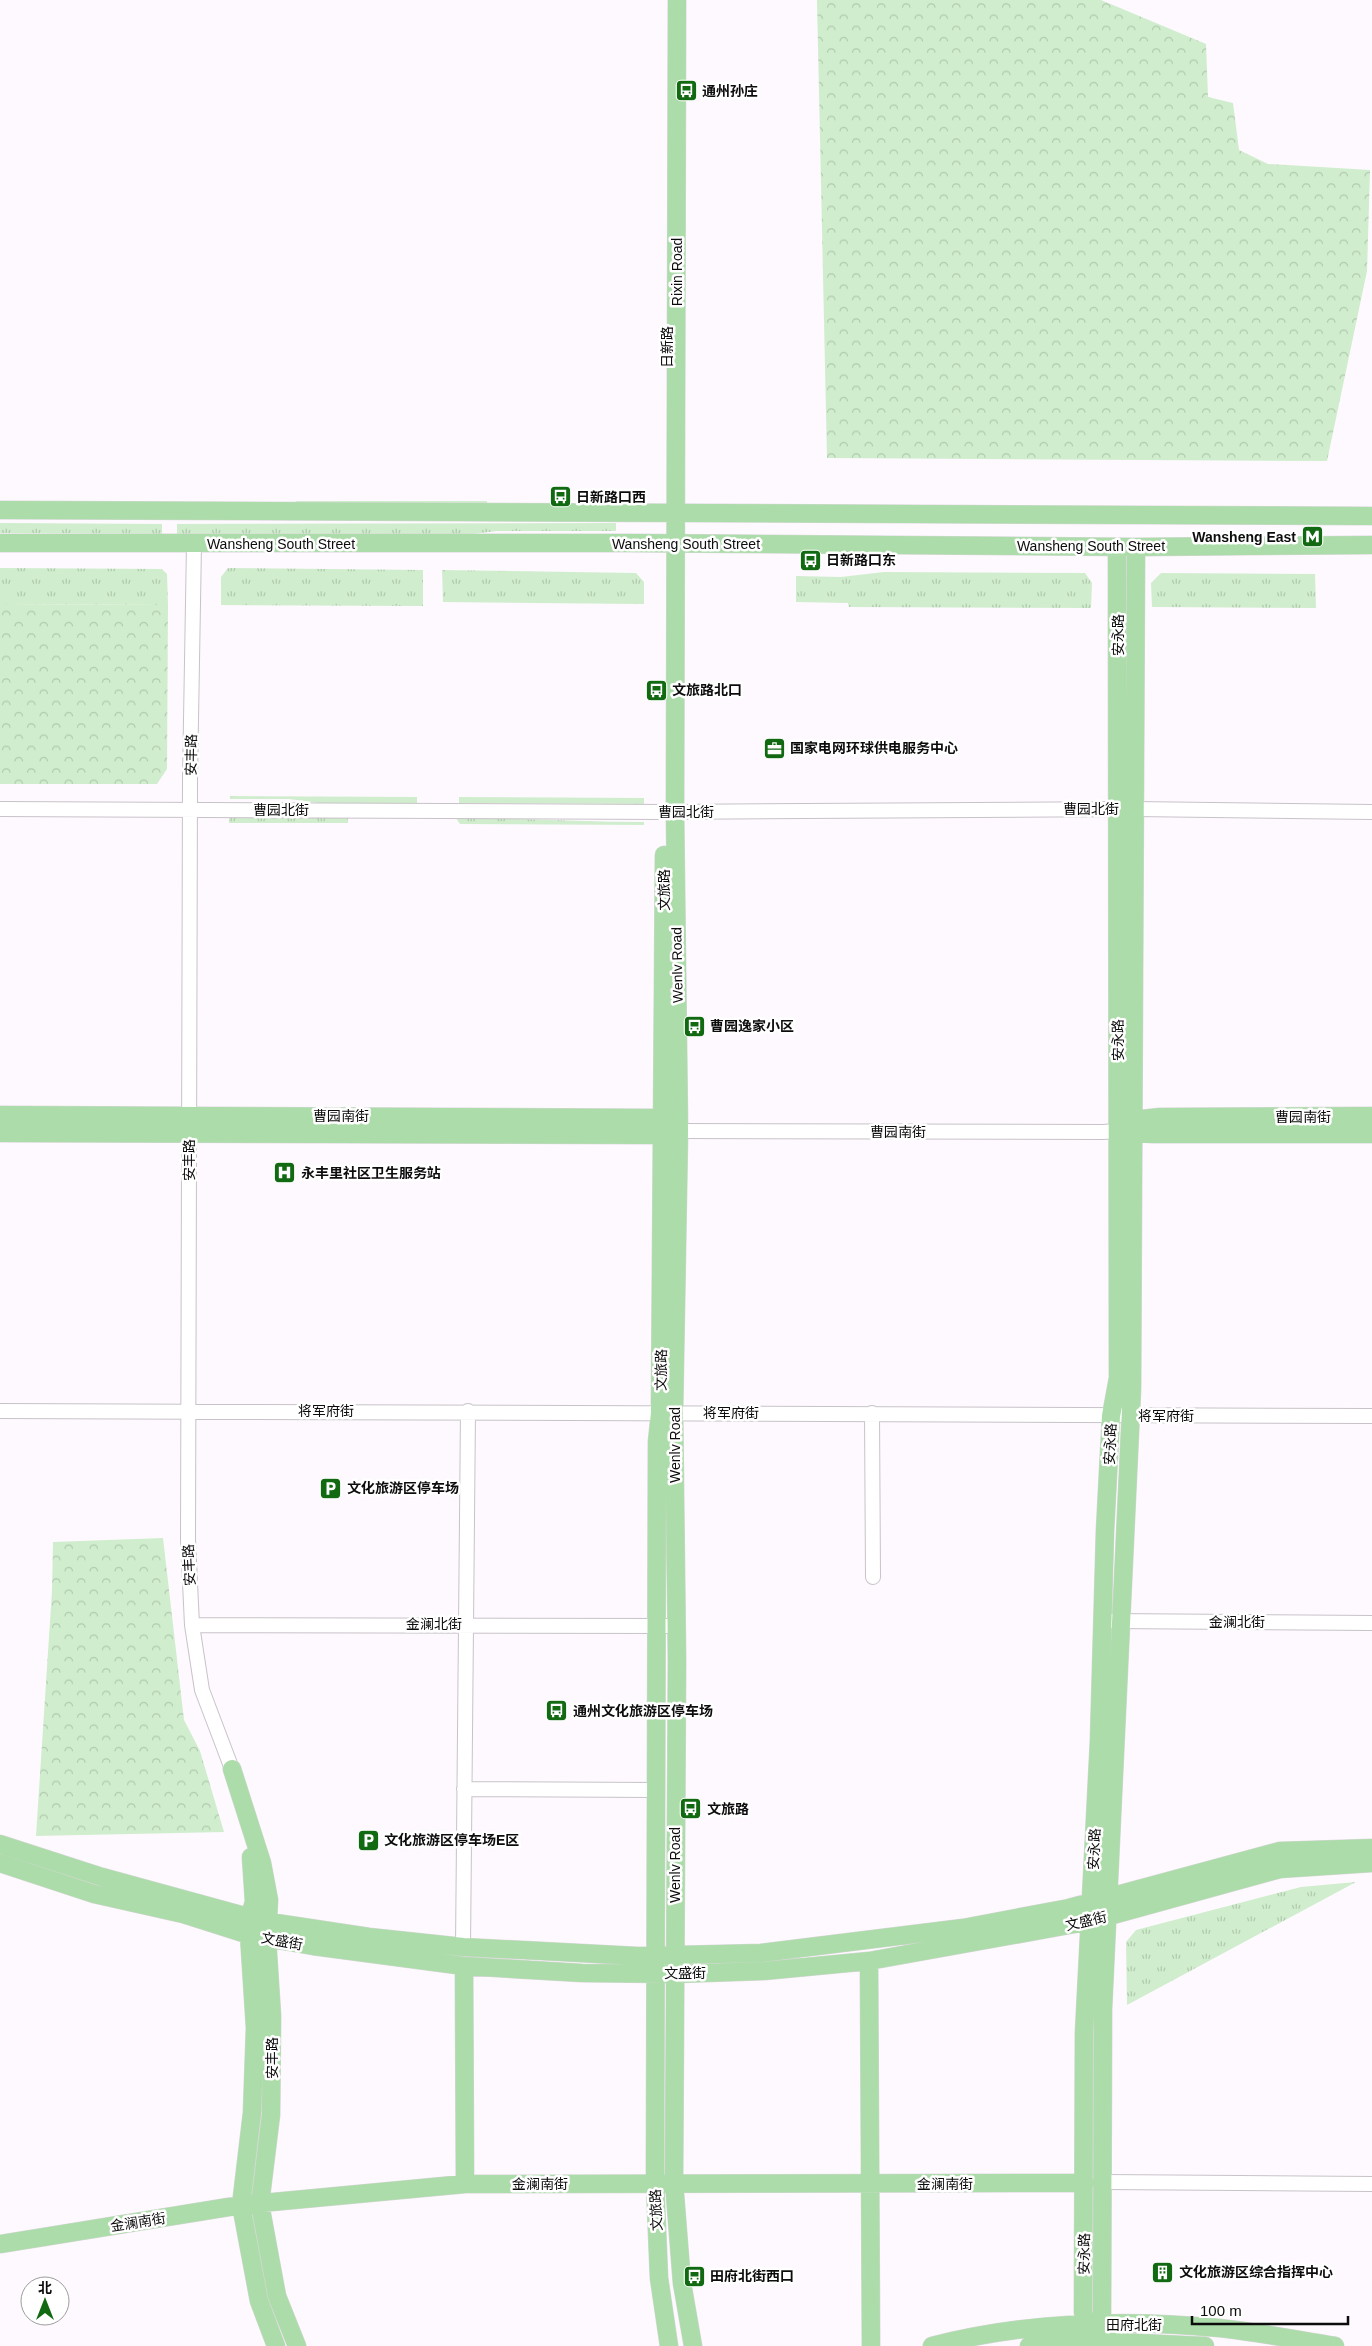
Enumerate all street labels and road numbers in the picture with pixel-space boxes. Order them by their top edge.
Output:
street label: Rixin Road [669,238,685,306]
street label: 日新路 [659,326,675,368]
street label: Wansheng South Street [207,536,355,552]
street label: Wansheng South Street [612,536,760,552]
street label: Wansheng South Street [1017,538,1165,554]
street label: 安永路 [1110,614,1126,656]
street label: 安丰路 [183,734,199,776]
street label: 曹园北街 [1063,801,1119,817]
street label: 曹园北街 [253,802,309,818]
street label: 曹园北街 [658,804,714,820]
street label: 文旅路 [656,869,672,911]
street label: Wenlv Road [668,927,686,1003]
street label: 安永路 [1110,1019,1126,1061]
street label: 曹园南街 [313,1108,369,1124]
street label: 曹园南街 [1275,1109,1331,1125]
street label: 曹园南街 [870,1124,926,1140]
street label: 安丰路 [181,1139,197,1181]
street label: 文旅路 [653,1349,669,1391]
street label: 将军府街 [298,1403,354,1419]
street label: 将军府街 [703,1405,759,1421]
street label: Wenlv Road [667,1407,683,1483]
street label: 将军府街 [1138,1408,1194,1424]
street label: 安永路 [1101,1423,1119,1465]
street label: 安丰路 [180,1544,198,1586]
street label: 金澜北街 [1209,1614,1265,1630]
street label: 金澜北街 [406,1616,462,1632]
street label: Wenlv Road [667,1827,683,1903]
street label: 安永路 [1085,1828,1103,1870]
street label: 文盛街 [1064,1908,1108,1934]
street label: 文盛街 [260,1929,304,1953]
street label: 文盛街 [664,1965,706,1981]
street label: 安丰路 [264,2037,280,2079]
street label: 金澜南街 [512,2176,568,2192]
street label: 金澜南街 [917,2176,973,2192]
street label: 文旅路 [647,2189,665,2231]
street label: 金澜南街 [109,2210,167,2234]
street label: 安永路 [1076,2233,1092,2275]
street label: 田府北街 [1106,2317,1162,2333]

